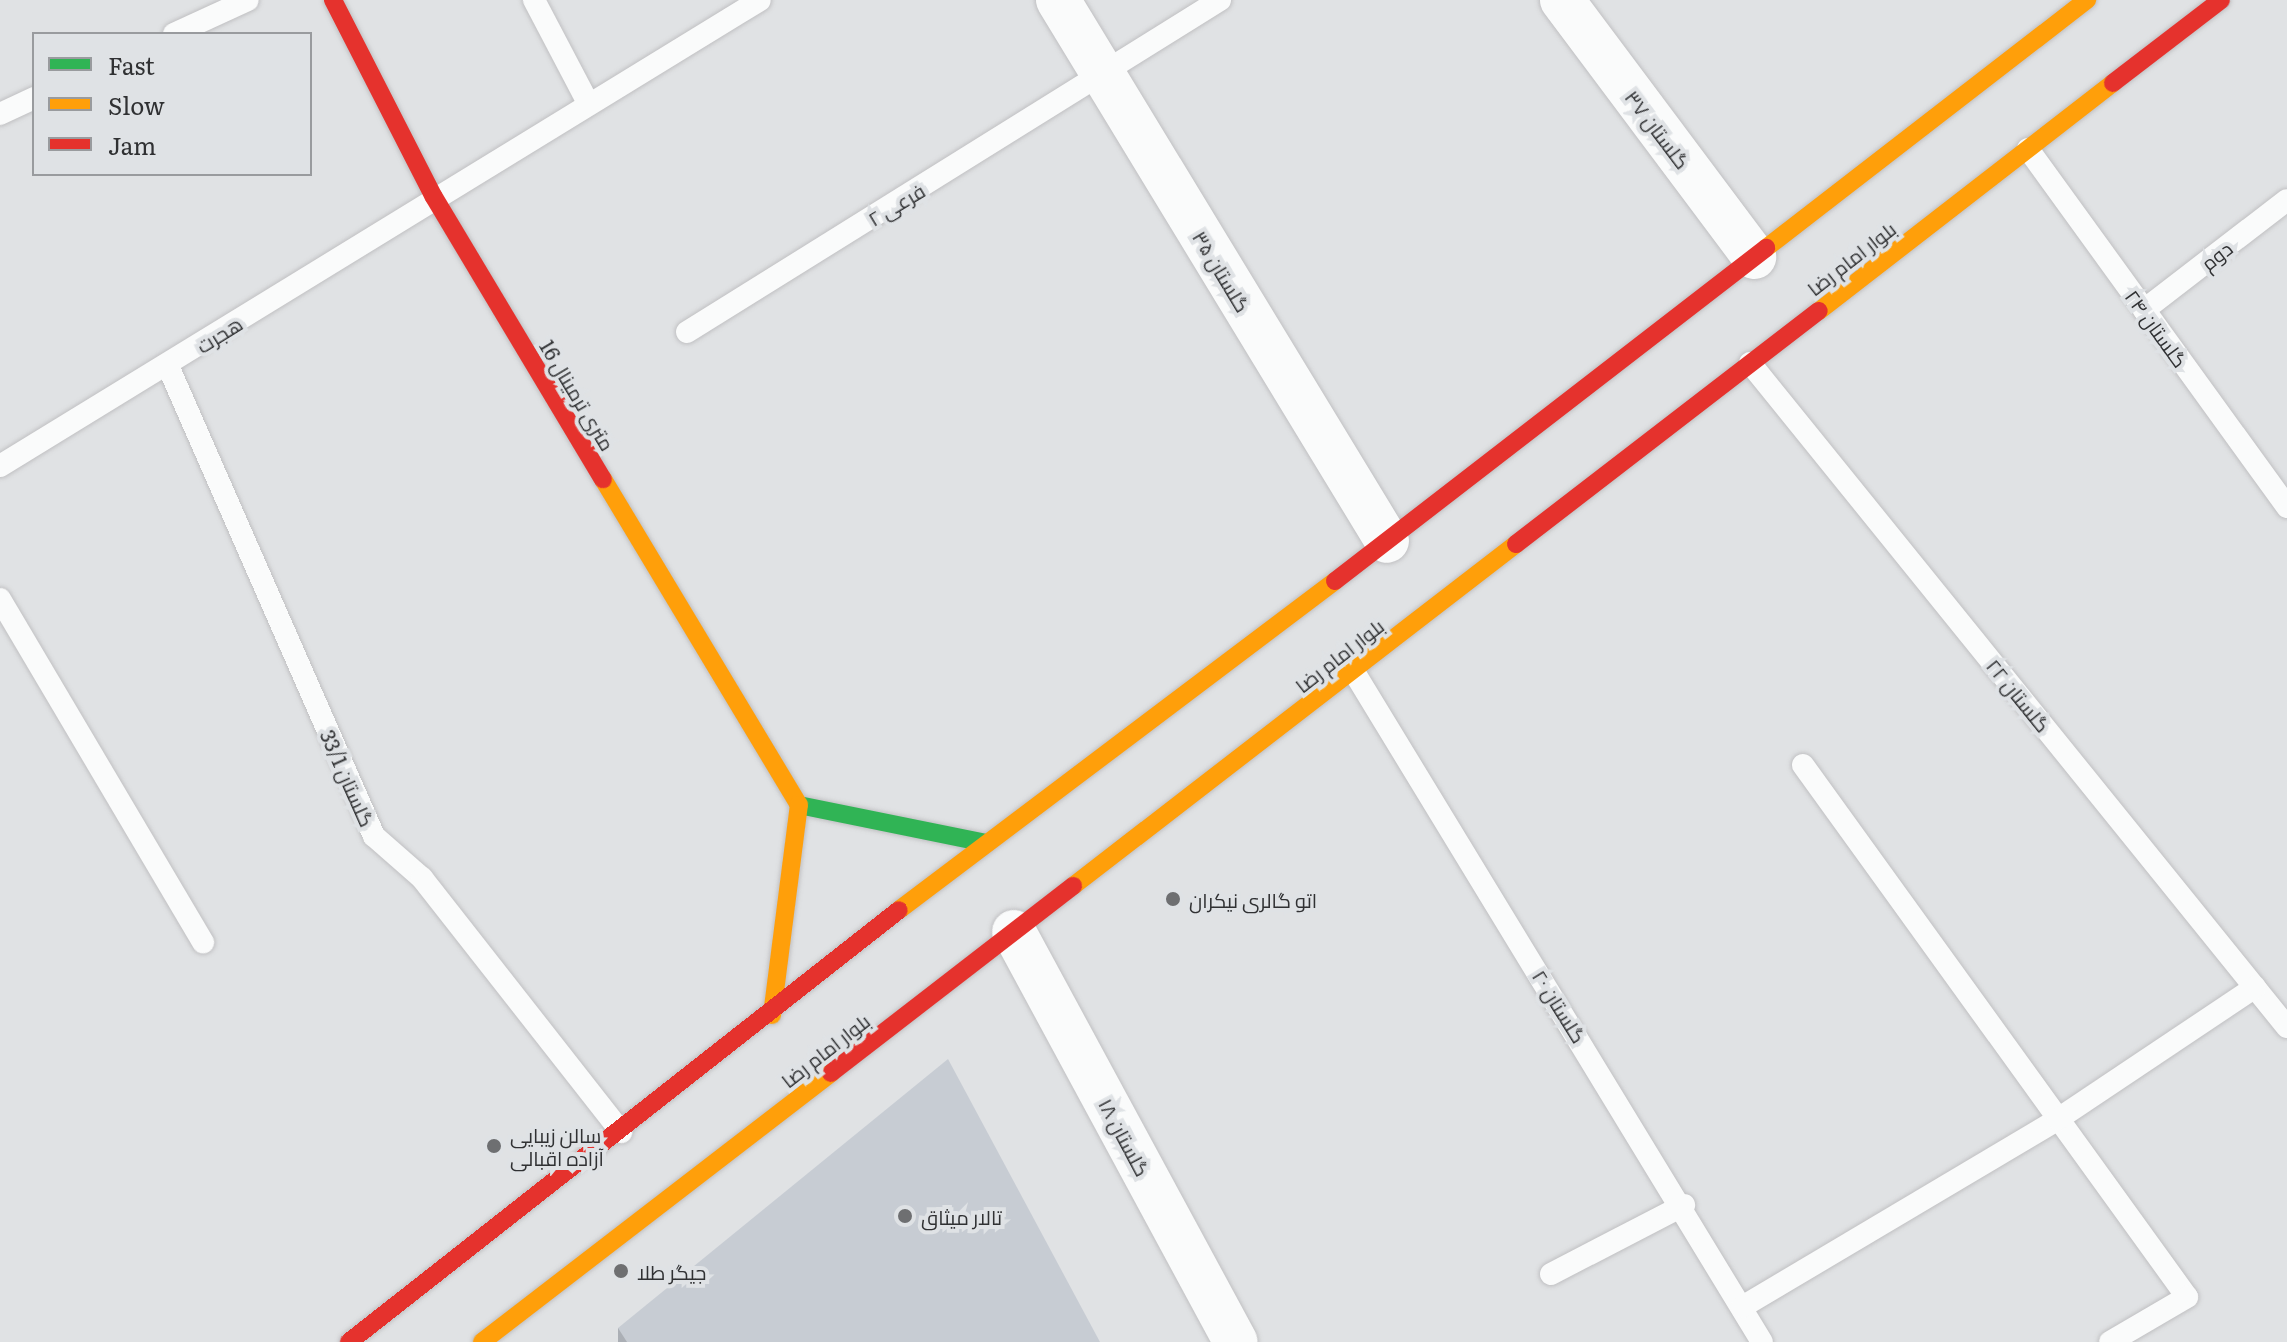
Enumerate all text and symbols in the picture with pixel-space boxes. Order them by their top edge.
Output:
legend [32,32,312,176]
text: Fast [108,47,155,82]
street label: گلستان ۳۷ [1621,85,1695,173]
text: Slow [108,87,165,122]
text: Jam [108,127,156,162]
street label: فرعی ۲ [863,178,929,230]
street label: بلوار امام رضا [1802,216,1900,300]
street label: گلستان ۳۵ [1188,226,1256,316]
street label: دوم [2196,235,2236,275]
street label: گلستان ۲۴ [2121,285,2193,371]
street label: هجرت [192,311,246,357]
street label: 16 متری ترمینال [536,335,620,455]
street label: بلوار امام رضا [1290,613,1388,697]
street label: گلستان ۲۲ [1982,654,2056,736]
street label: گلستان 33/1 [316,726,380,830]
place label: اتو گالری نیکران [1189,887,1317,911]
marker: اتو گالری نیکران [1164,890,1182,908]
street label: گلستان ۲۰ [1528,965,1592,1047]
street label: بلوار امام رضا [776,1008,874,1092]
street label: گلستان ۱۸ [1095,1094,1155,1180]
place label: سالن زیبایی آزاده اقبالی [510,1122,604,1169]
marker: سالن زیبایی آزاده اقبالی [485,1137,503,1155]
place label: تالار میثاق [921,1204,1002,1228]
marker: تالار میثاق [896,1207,914,1225]
place label: جیگر طلا [637,1259,706,1283]
marker: جیگر طلا [612,1262,630,1280]

